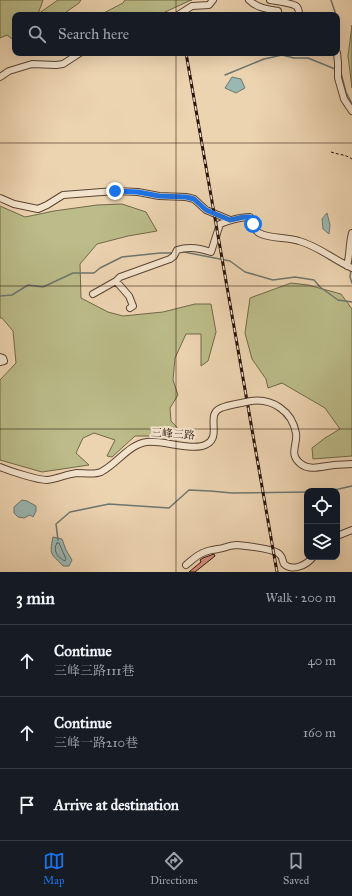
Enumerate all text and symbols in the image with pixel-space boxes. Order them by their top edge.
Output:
search box [12,12,340,56]
icon: search [26,23,48,45]
text: Search here [58,25,129,43]
route end [106,182,124,200]
route start [244,215,262,233]
street label: 三峰三路 [151,426,195,442]
map controls [304,488,340,560]
button: locate [304,488,340,524]
button: layers [304,524,340,560]
text: 3 min [16,588,55,609]
text: Walk · 200 m [266,590,336,606]
text: Continue [54,642,112,660]
icon: ahead [16,650,38,672]
text: 40 m [307,653,336,669]
text: 三峰三路111巷 [54,663,134,679]
text: Continue [54,714,112,732]
icon: ahead [16,722,38,744]
text: 160 m [303,725,336,741]
text: 三峰一路210巷 [54,735,138,751]
icon: arrive [16,794,38,816]
text: Arrive at destination [54,796,179,814]
tab: Map [43,850,65,887]
tab: Directions [150,850,198,887]
tab: Saved [283,850,309,887]

